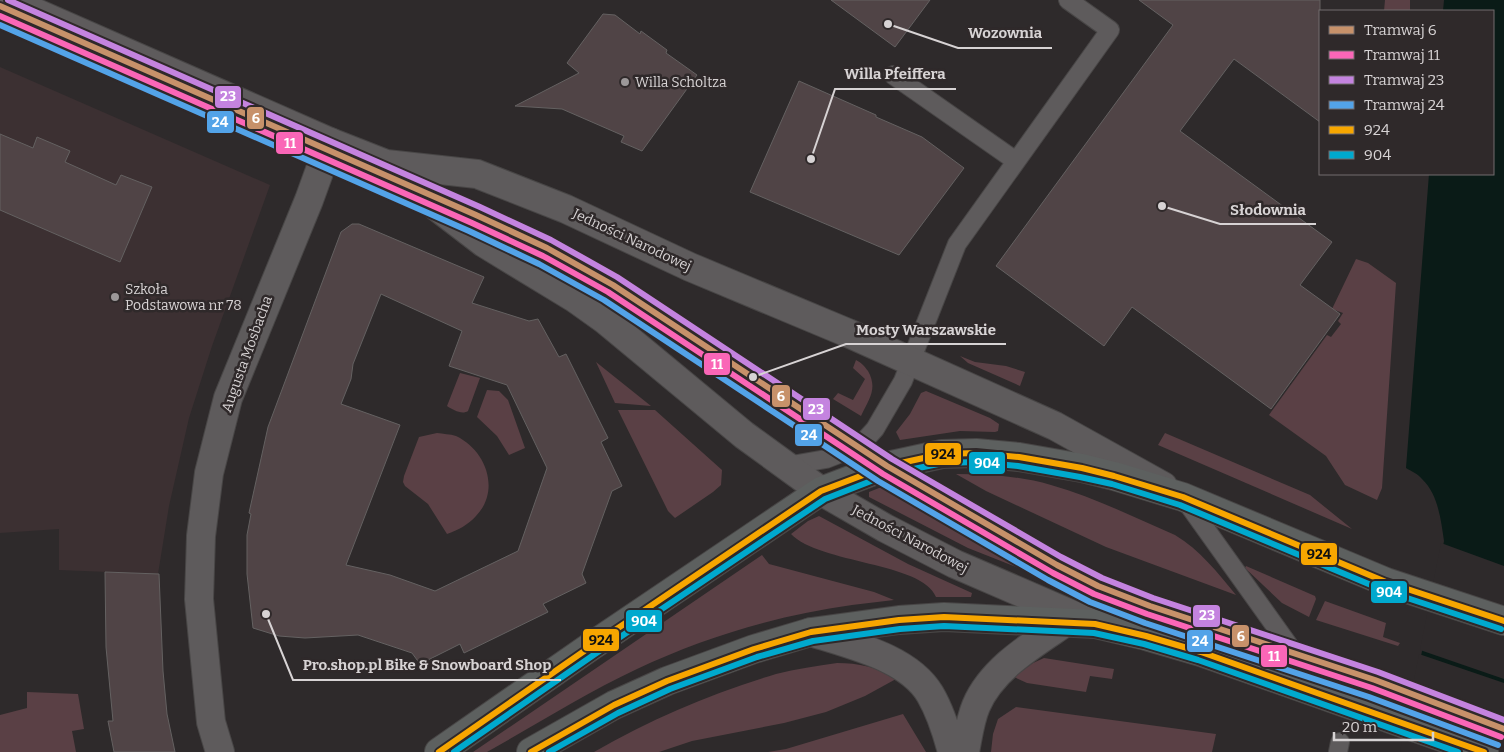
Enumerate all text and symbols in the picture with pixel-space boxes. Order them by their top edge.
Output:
legend [1319,10,1494,175]
callout: Wozownia [958,18,1052,48]
text: Tramwaj 6 [1364,21,1437,39]
text: Wozownia [968,24,1043,42]
text: Tramwaj 11 [1364,46,1440,64]
callout: Willa Pfeiffera [835,59,956,89]
text: Willa Pfeiffera [844,65,946,83]
text: Tramwaj 23 [1364,71,1444,89]
place label: Willa Scholtza [635,74,727,91]
marker: Willa Scholtza [619,76,631,88]
line badge: 23 [214,85,242,109]
text: 23 [220,88,236,105]
text: Tramwaj 24 [1364,96,1445,114]
line badge: 6 [246,106,265,130]
line badge: 24 [206,110,235,134]
text: 6 [252,110,260,127]
text: 24 [212,114,229,131]
text: 924 [1364,121,1390,139]
line badge: 11 [275,131,304,155]
text: 11 [284,135,296,152]
text: 904 [1364,146,1391,164]
callout: Słodownia [1220,194,1316,224]
text: Słodownia [1230,201,1307,219]
street label: Jedności Narodowej [569,205,694,275]
place label: Szkoła Podstawowa nr 78 [125,281,242,314]
marker: Szkoła Podstawowa nr 78 [109,291,121,303]
street label: Augusta Mosbacha [218,293,276,415]
callout: Mosty Warszawskie [846,314,1006,344]
text: Mosty Warszawskie [856,321,996,339]
line badge: 11 [703,352,731,376]
text: 11 [711,356,723,373]
line badge: 6 [771,384,791,408]
text: 6 [777,388,785,405]
line badge: 23 [802,397,831,421]
text: 23 [808,401,824,418]
line badge: 24 [794,423,823,447]
text: 24 [801,427,818,444]
line badge: 924 [924,442,962,466]
text: 924 [931,446,956,463]
line badge: 904 [968,451,1006,475]
text: 904 [974,455,1000,472]
street label: Jedności Narodowej [848,501,971,577]
line badge: 924 [1300,542,1338,566]
text: 924 [1307,546,1332,563]
line badge: 904 [1370,580,1408,604]
text: 904 [1376,584,1402,601]
line badge: 23 [1192,604,1221,628]
text: 23 [1199,607,1215,624]
line badge: 904 [625,609,663,633]
text: 904 [631,613,657,630]
line badge: 6 [1231,624,1250,648]
line badge: 924 [582,628,620,652]
text: 6 [1237,628,1245,645]
line badge: 24 [1186,629,1214,653]
text: 924 [589,632,614,649]
text: 24 [1192,633,1209,650]
line badge: 11 [1260,644,1288,668]
text: 11 [1268,648,1280,665]
callout: Pro.shop.pl Bike & Snowboard Shop [293,650,561,680]
text: Pro.shop.pl Bike & Snowboard Shop [303,656,551,674]
scale bar [1334,710,1433,742]
text: 20 m [1342,718,1378,736]

